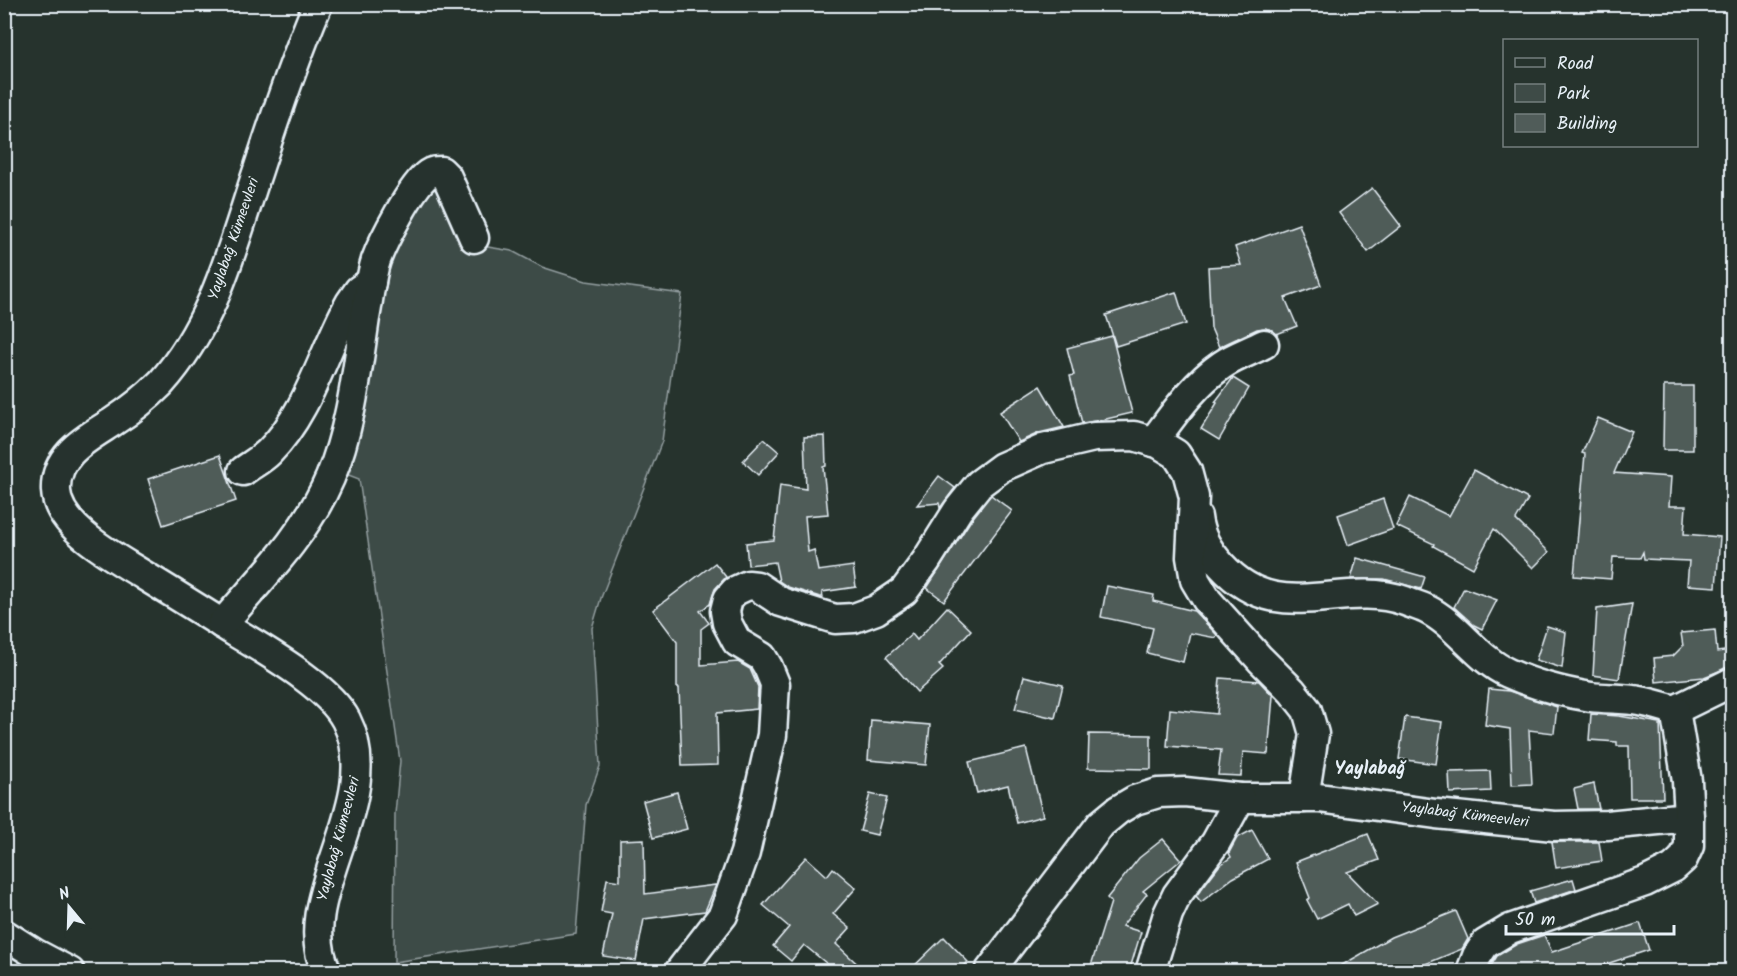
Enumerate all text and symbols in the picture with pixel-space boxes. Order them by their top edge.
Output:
legend [1503,39,1698,147]
text: Road [1557,50,1594,79]
text: Park [1557,80,1590,109]
text: Building [1557,110,1617,139]
street label: Yaylabağ Kümeevleri [202,173,267,304]
district label: Yaylabağ [1335,755,1407,784]
street label: Yaylabağ Kümeevleri [311,773,368,904]
street label: Yaylabağ Kümeevleri [1400,795,1531,835]
north arrow [39,877,99,937]
text: N [56,881,73,908]
scale bar [1506,898,1674,936]
text: 50 m [1515,906,1555,935]

